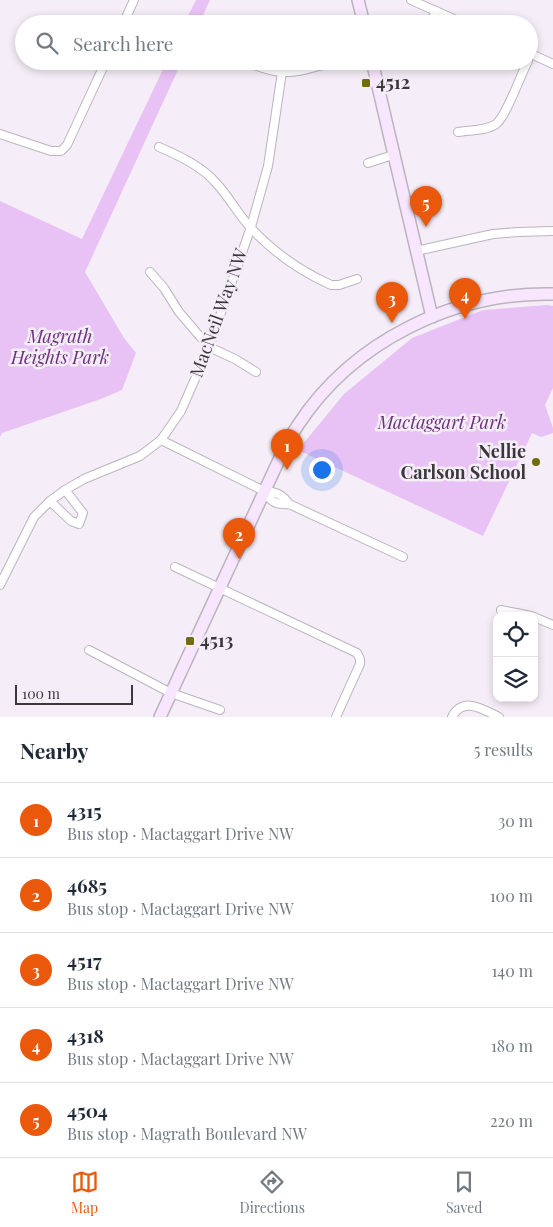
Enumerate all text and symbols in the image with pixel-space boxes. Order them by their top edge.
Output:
search box [15,15,538,70]
icon: search [33,29,61,57]
text: Search here [73,30,173,56]
place label: 4512 [376,70,410,94]
marker: 4512 [360,77,372,89]
pin: 5 [410,186,442,227]
street label: MacNeil Way NW [184,244,253,380]
pin: 4 [449,278,481,319]
pin: 3 [376,282,408,323]
park label: Magrath Heights Park [10,324,109,369]
park label: Mactaggart Park [377,410,506,434]
pin: 1 [271,429,303,470]
place label: Nellie Carlson School [401,439,526,484]
marker: Nellie Carlson School [530,456,542,468]
your location [309,457,335,483]
pin: 2 [223,518,255,559]
map controls [493,612,538,702]
button: locate [493,612,538,657]
place label: 4513 [200,628,234,652]
marker: 4513 [184,635,196,647]
button: layers [493,657,538,702]
scale bar [15,682,132,705]
text: 100 m [22,684,60,703]
text: Nearby [20,736,89,764]
text: 5 results [474,739,533,760]
text: 4315 [67,797,102,823]
text: 1 [33,810,39,831]
text: 30 m [498,810,533,831]
text: Bus stop · Mactaggart Drive NW [67,823,294,844]
text: 4685 [67,872,107,898]
text: 2 [32,885,40,906]
text: 100 m [490,885,533,906]
text: Bus stop · Mactaggart Drive NW [67,898,294,919]
text: 4517 [67,947,102,973]
text: 3 [32,960,40,981]
text: 140 m [491,960,533,981]
text: Bus stop · Mactaggart Drive NW [67,973,294,994]
text: 4318 [67,1022,104,1048]
text: 4 [32,1035,40,1056]
text: 180 m [491,1035,533,1056]
text: Bus stop · Mactaggart Drive NW [67,1048,294,1069]
text: 4504 [67,1097,108,1123]
text: 5 [32,1110,40,1131]
text: 220 m [490,1110,533,1131]
text: Bus stop · Magrath Boulevard NW [67,1123,307,1144]
tab: Map [71,1168,99,1217]
tab: Directions [240,1168,305,1217]
tab: Saved [446,1168,482,1217]

